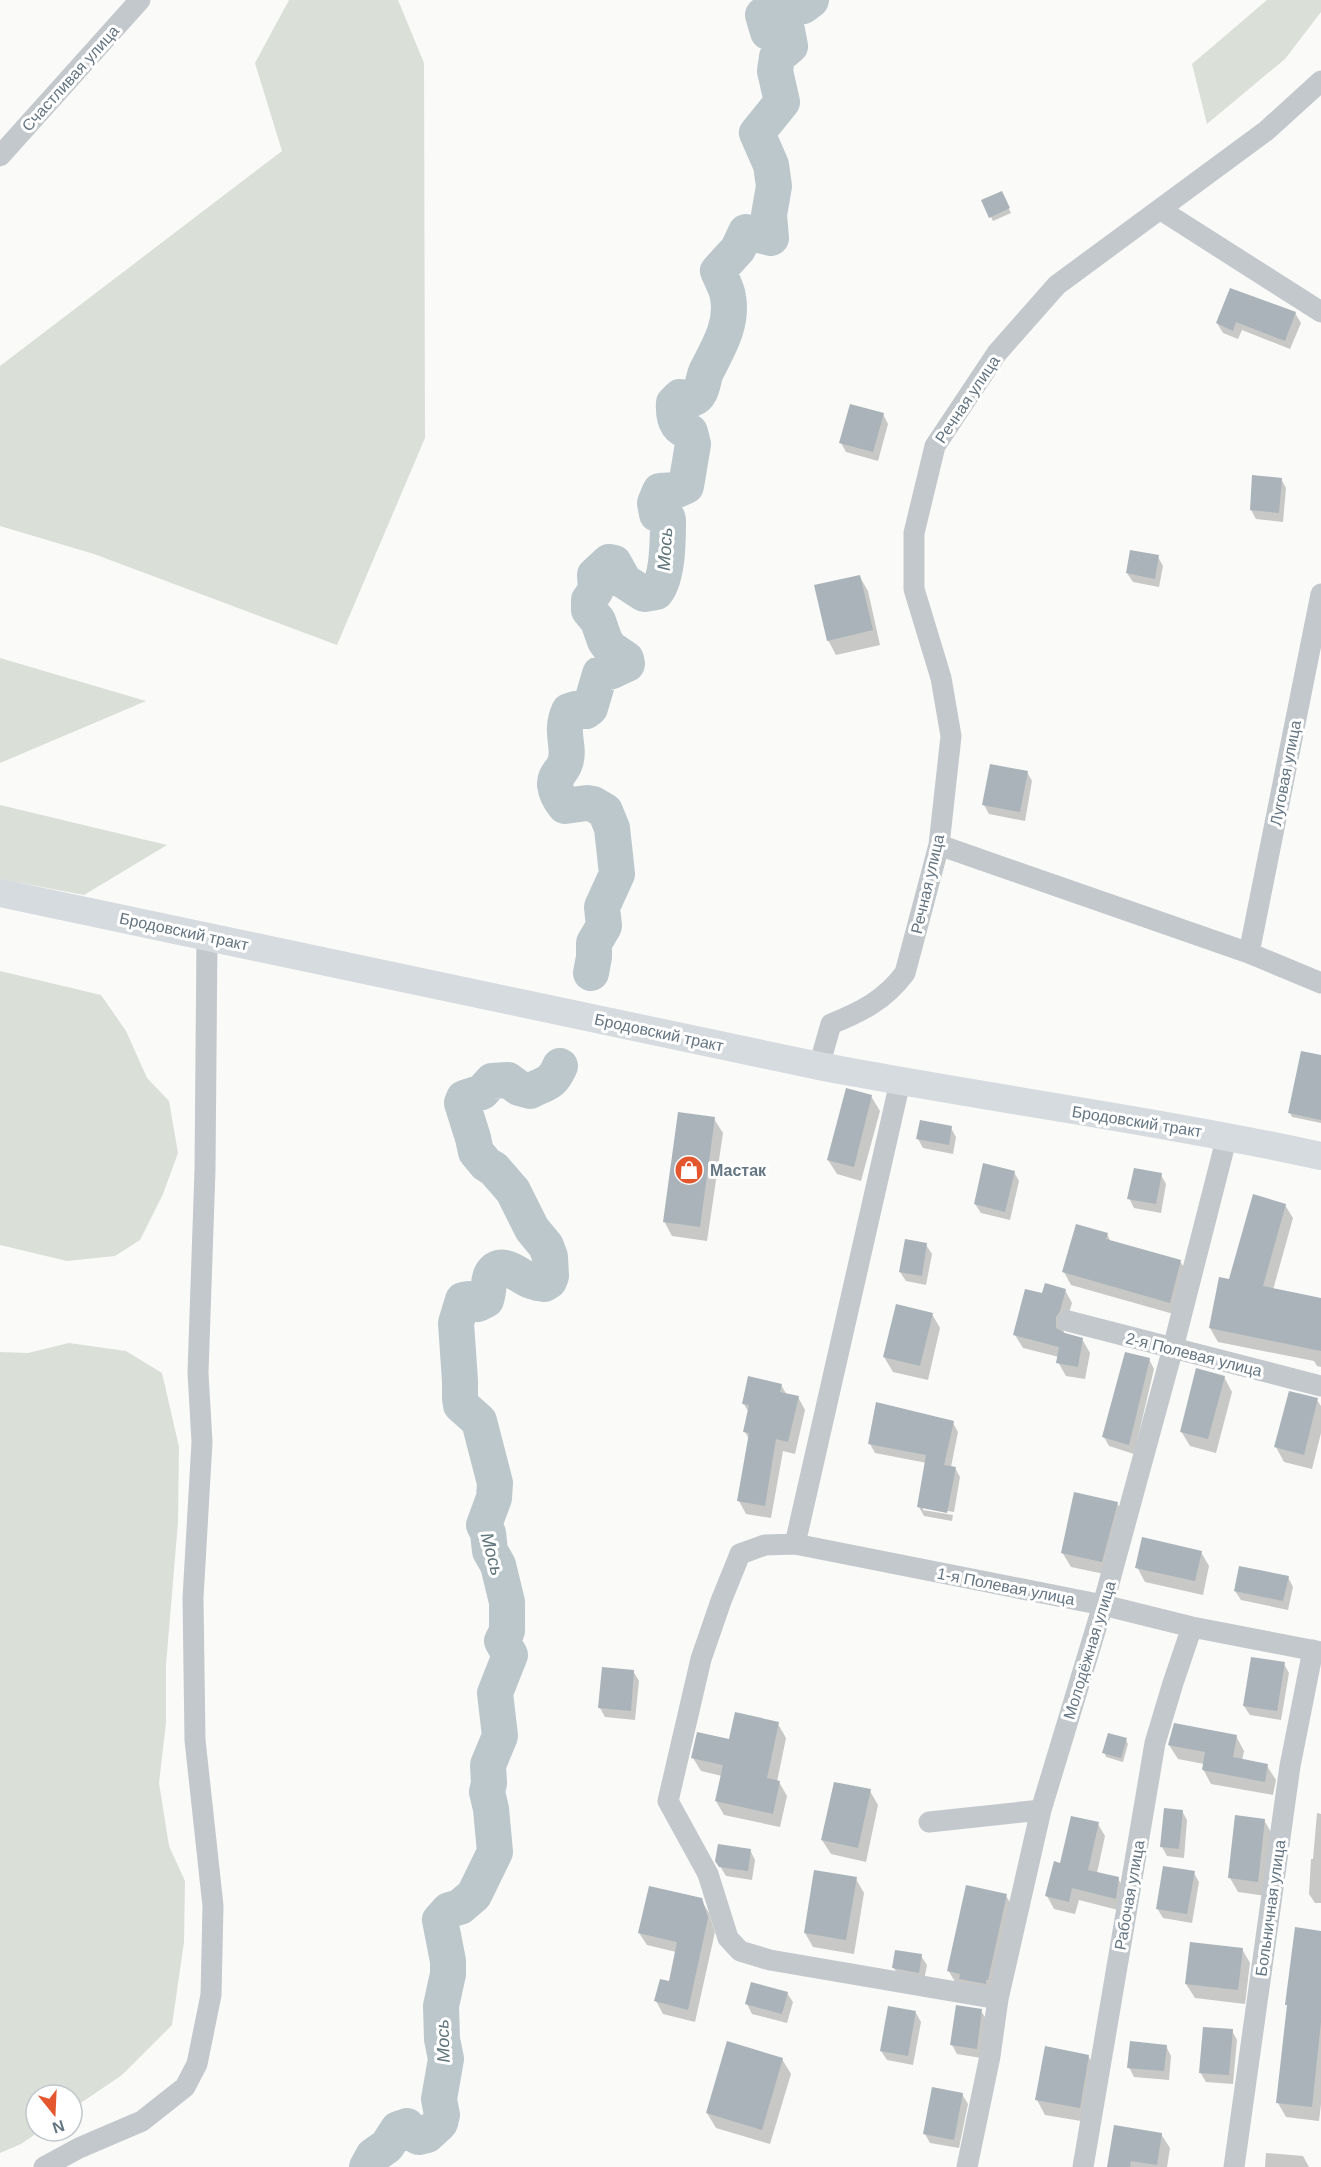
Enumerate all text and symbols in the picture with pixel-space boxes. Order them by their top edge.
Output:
street label: Счастливая улица [18,22,122,135]
street label: Речная улица [932,352,1003,446]
water label: Мось [654,527,676,571]
street label: Луговая улица [1267,719,1304,827]
street label: Речная улица [908,833,947,935]
street label: Бродовский тракт [118,910,251,954]
street label: Бродовский тракт [593,1011,726,1055]
street label: Бродовский тракт [1071,1103,1204,1140]
shop icon: Мастак [673,1154,705,1186]
place label: Мастак [710,1162,767,1179]
street label: 2-я Полевая улица [1124,1329,1264,1380]
water label: Мось [477,1530,507,1578]
street label: 1-я Полевая улица [936,1565,1076,1608]
street label: Молодёжная улица [1060,1579,1119,1721]
street label: Рабочая улица [1111,1839,1148,1951]
street label: Больничная улица [1252,1839,1289,1977]
water label: Мось [432,2019,454,2063]
north arrow [24,2083,84,2143]
text: N [50,2117,67,2137]

